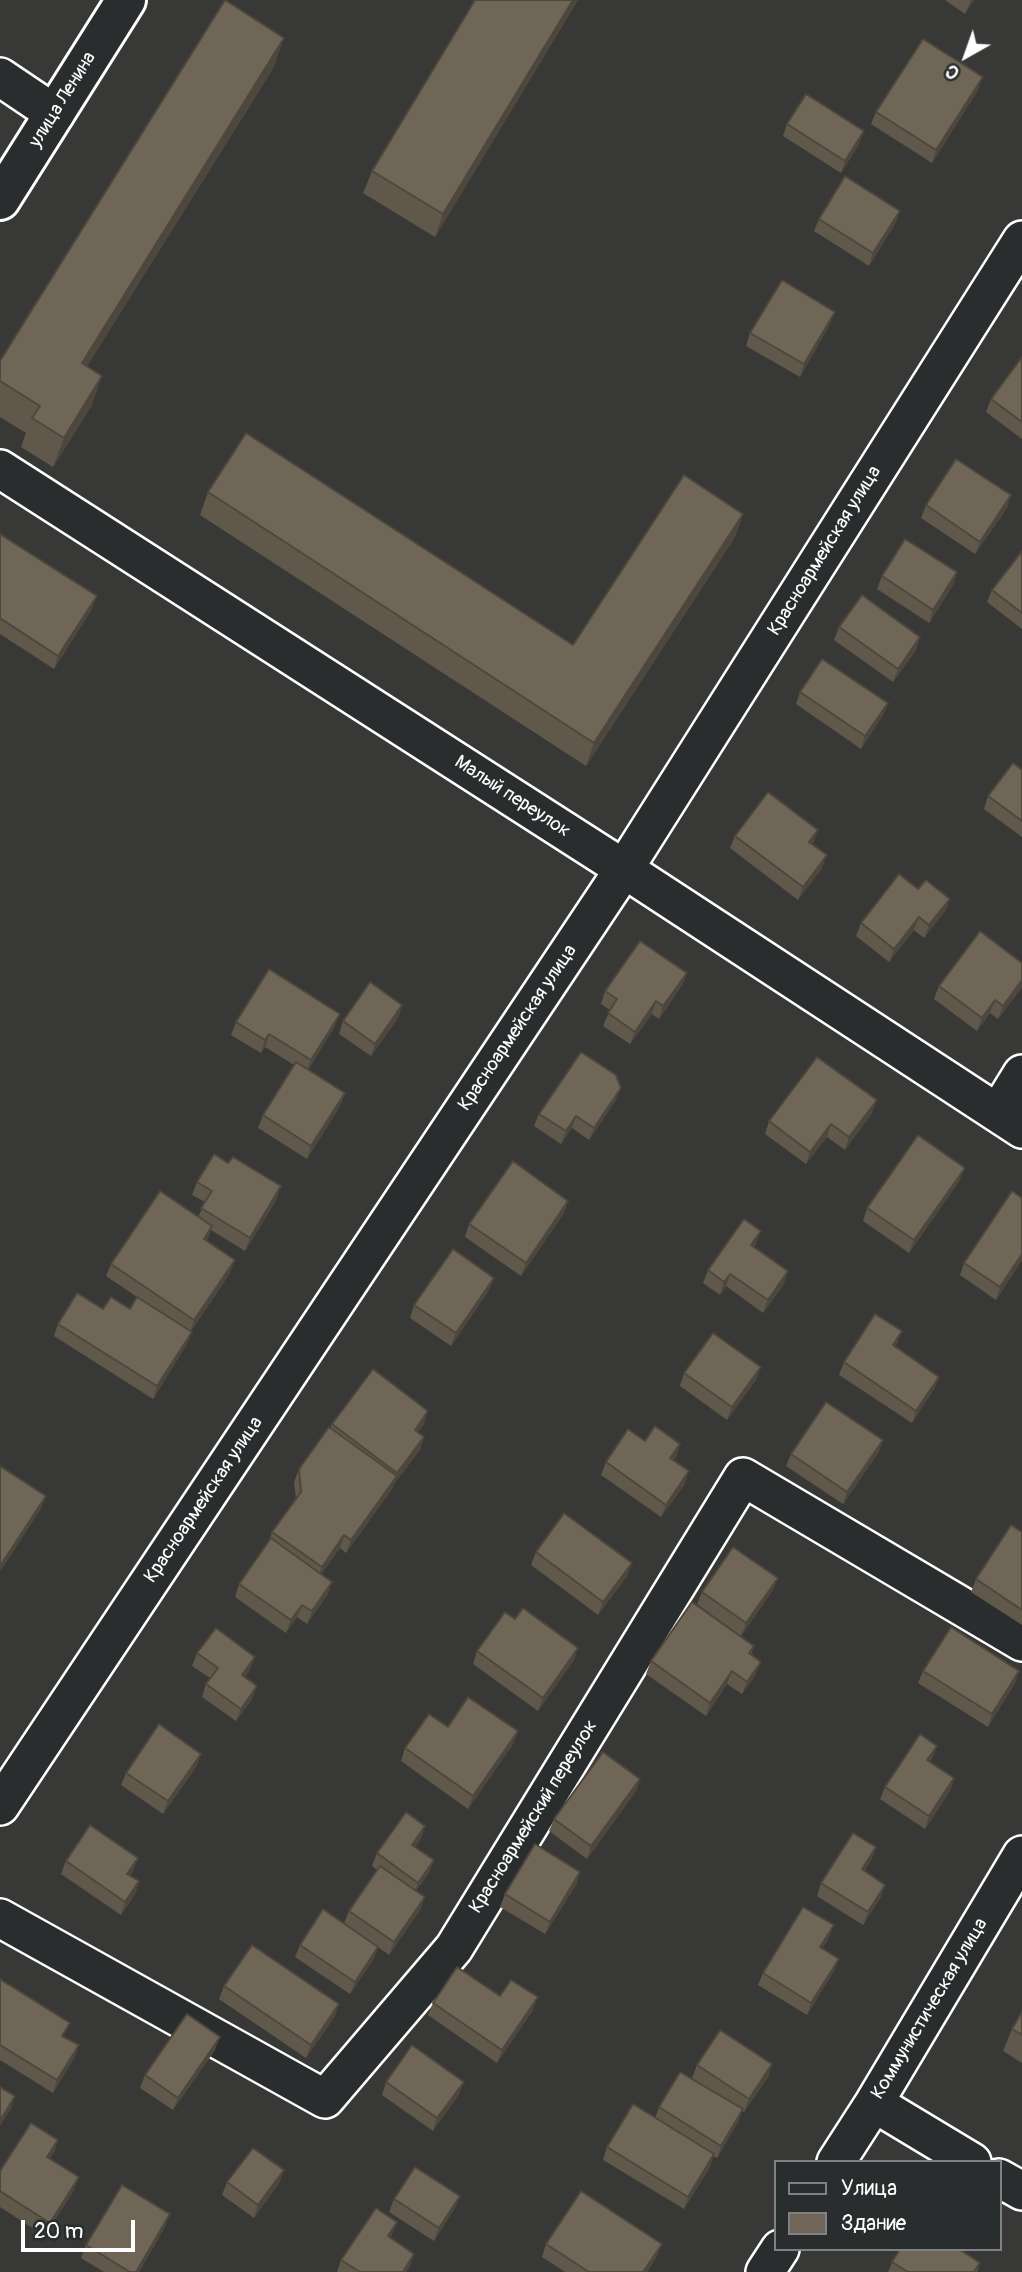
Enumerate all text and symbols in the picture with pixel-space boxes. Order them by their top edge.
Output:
north arrow [931,21,1001,91]
street label: улица Ленина [25,48,101,152]
text: С [940,59,965,85]
street label: Красноармейская улица [764,462,886,640]
street label: Малый переулок [450,751,574,843]
street label: Красноармейская улица [454,941,582,1115]
street label: Красноармейская улица [140,1413,268,1587]
street label: Красноармейский переулок [465,1716,603,1918]
street label: Коммунистическая улица [867,1914,993,2104]
legend [774,2160,1001,2251]
text: Улица [841,2175,897,2202]
scale bar [24,2206,138,2250]
text: Здание [841,2210,906,2237]
text: 20 m [34,2218,83,2245]

